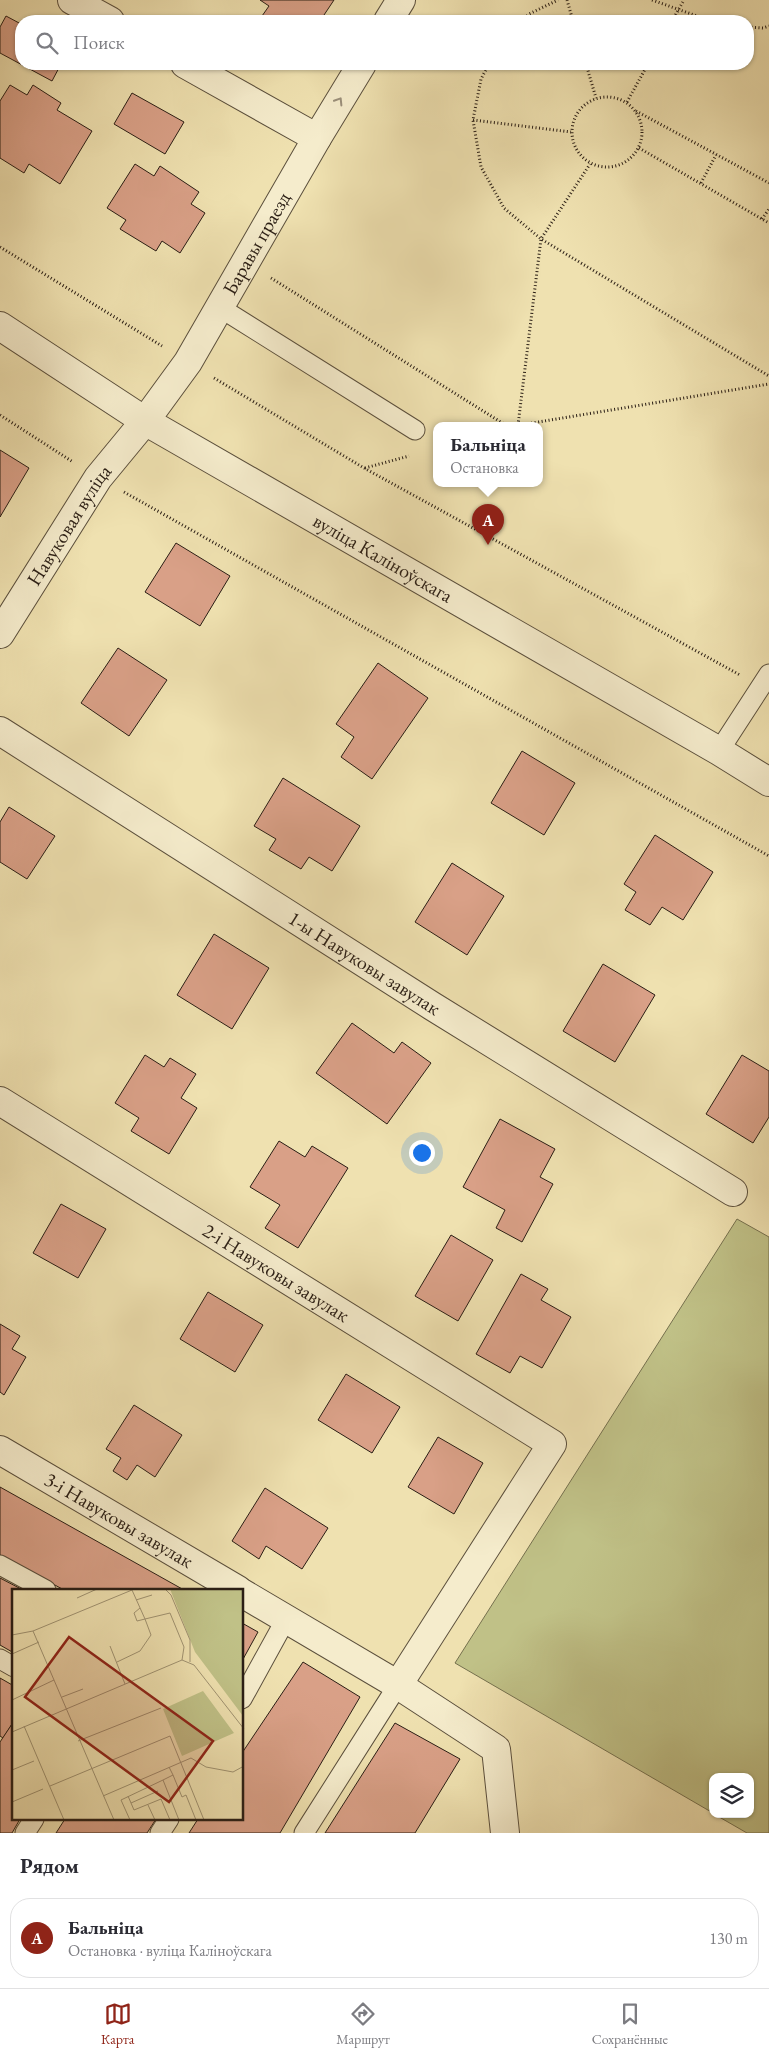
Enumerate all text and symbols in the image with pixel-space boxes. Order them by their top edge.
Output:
search box [15,15,754,70]
icon: search [33,29,61,57]
text: Поиск [73,30,125,55]
one-way arrow [333,97,343,106]
street label: Баравы праезд [216,187,296,300]
popup [433,422,543,487]
text: Бальніца [450,432,526,457]
text: Остановка [450,457,519,478]
street label: Навуковая вуліца [21,459,117,590]
pin: A [472,504,504,545]
street label: вуліца Каліноўскага [308,507,458,608]
street label: 1-ы Навуковы завулак [283,905,446,1021]
your location [409,1140,435,1166]
street label: 2-і Навуковы завулак [198,1217,355,1328]
street label: 3-і Навуковы завулак [40,1466,198,1574]
inset map [12,1589,244,1820]
map controls [709,1773,754,1818]
button: layers [709,1773,754,1818]
text: Рядом [20,1852,79,1879]
text: Бальніца [68,1915,144,1940]
text: A [31,1928,43,1949]
text: 130 m [709,1928,748,1949]
text: Остановка · вуліца Каліноўскага [68,1940,272,1961]
tab: Карта [101,2000,134,2048]
tab: Маршрут [336,2000,390,2048]
tab: Сохранённые [592,2000,668,2048]

